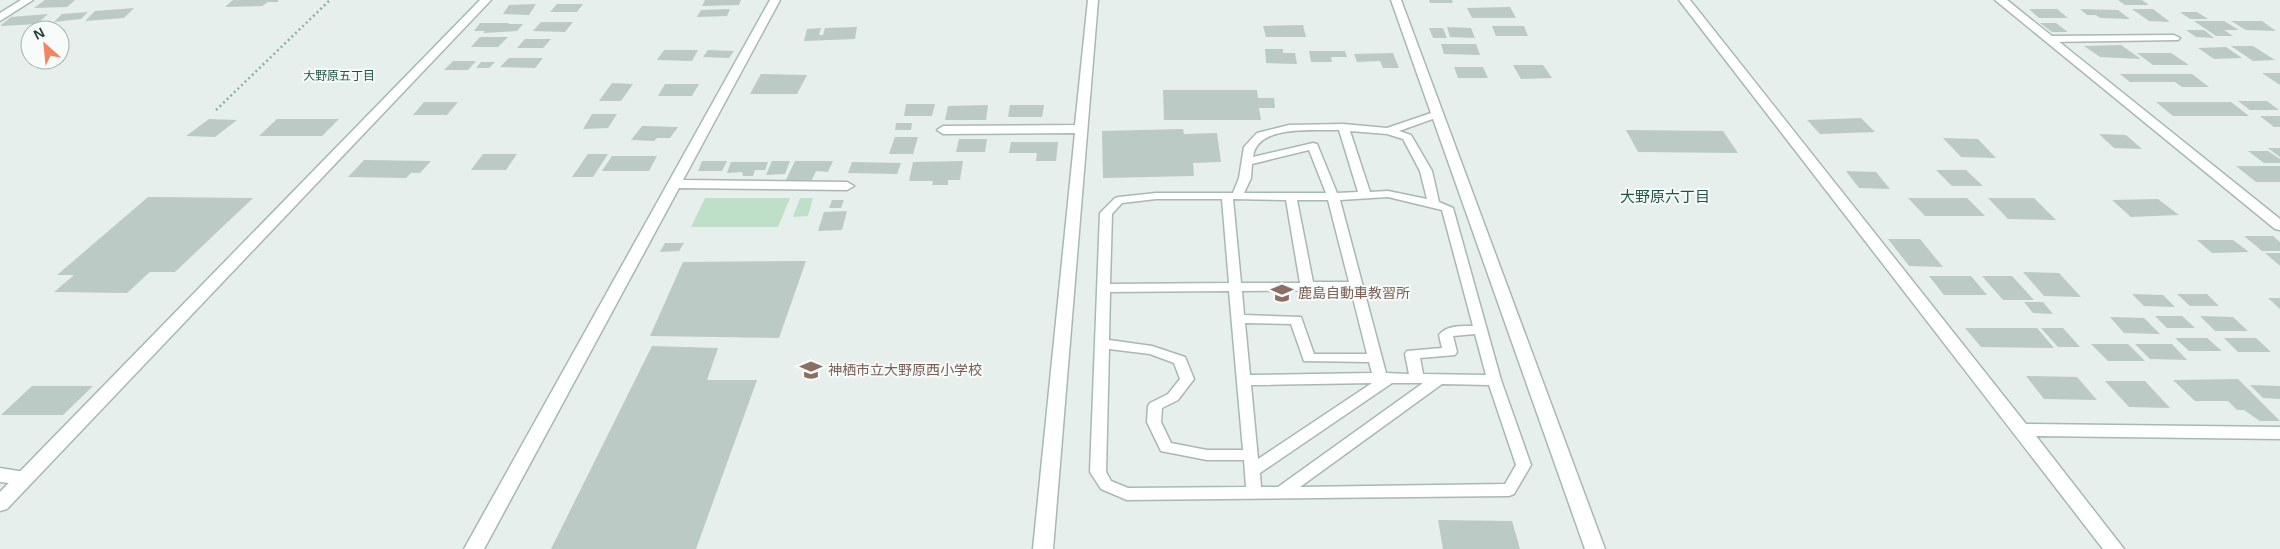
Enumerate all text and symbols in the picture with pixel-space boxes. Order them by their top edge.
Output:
north arrow [20,20,70,70]
text: N [31,24,47,43]
district label: 大野原五丁目 [303,69,375,83]
district label: 大野原六丁目 [1620,188,1710,205]
school or university icon: 鹿島自動車教習所 [1269,280,1295,306]
place label: 鹿島自動車教習所 [1298,285,1410,301]
school or university icon: 神栖市立大野原西小学校 [798,357,824,383]
place label: 神栖市立大野原西小学校 [828,362,982,378]

